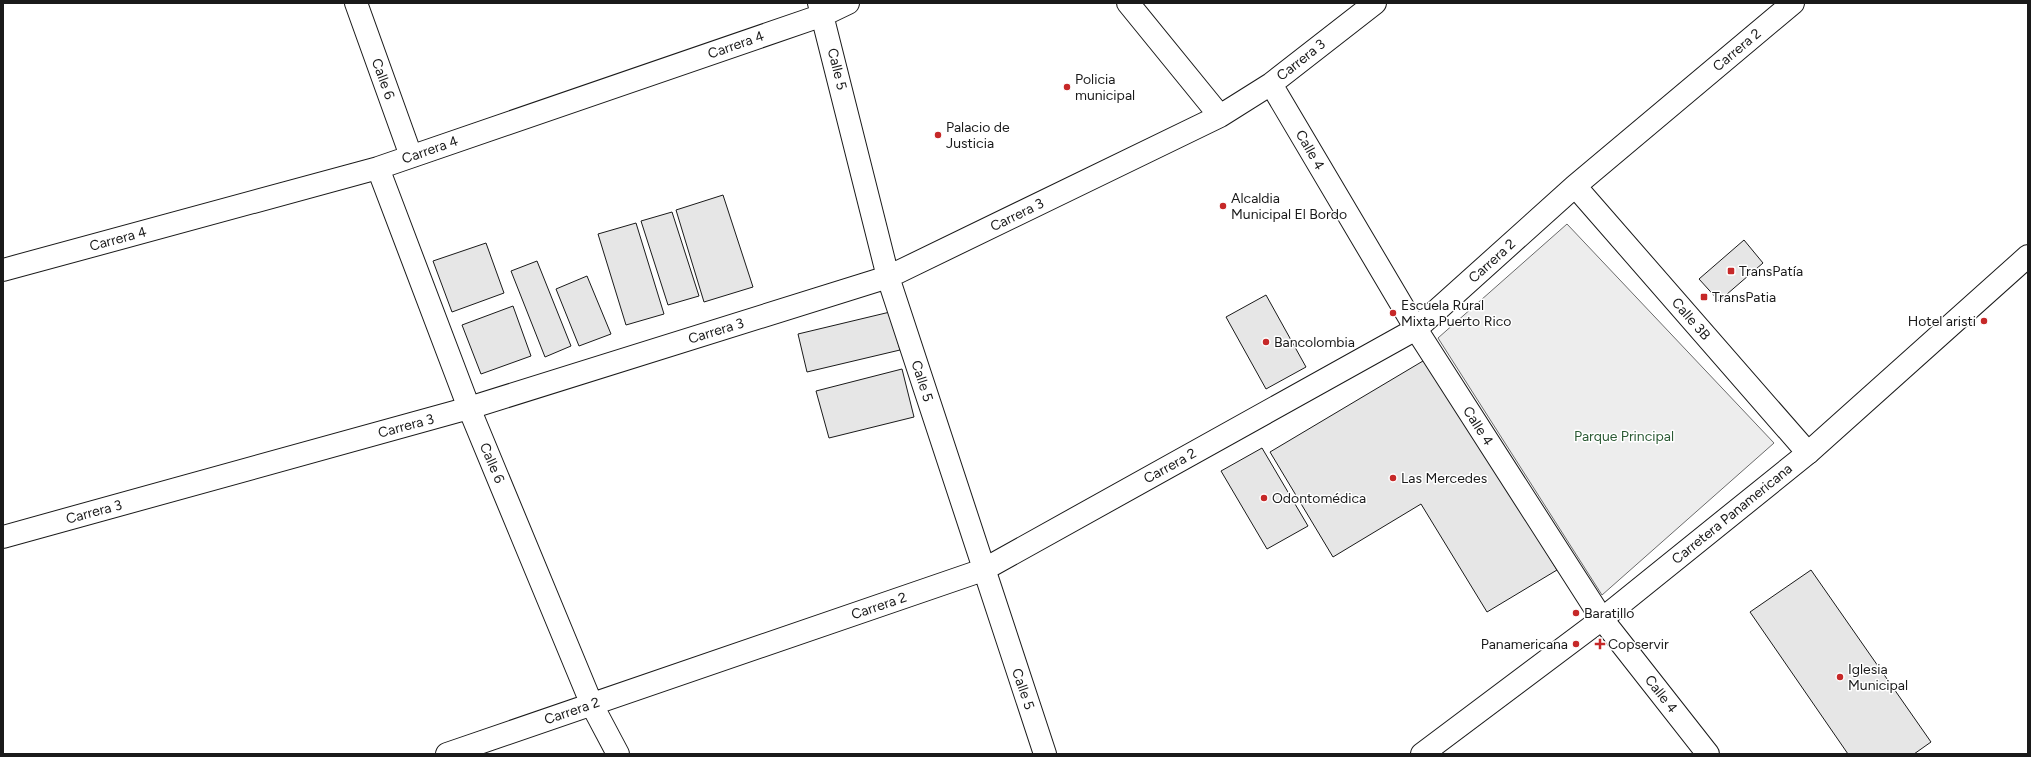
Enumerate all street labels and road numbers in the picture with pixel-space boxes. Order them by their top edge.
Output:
street label: Carrera 2 [1710,25,1764,75]
street label: Carrera 4 [706,27,767,63]
street label: Carrera 3 [1273,36,1329,84]
street label: Calle 5 [824,46,850,92]
street label: Calle 6 [368,56,398,102]
street label: Calle 4 [1292,127,1328,173]
street label: Carrera 4 [400,132,461,168]
street label: Carrera 3 [988,195,1046,235]
street label: Carrera 4 [88,223,149,255]
street label: Carrera 2 [1465,235,1519,287]
street label: Calle 3B [1668,294,1714,344]
street label: Carrera 3 [686,314,746,348]
street label: Calle 5 [907,358,937,404]
street label: Calle 4 [1459,403,1497,449]
street label: Carrera 3 [376,410,436,442]
street label: Calle 6 [476,440,508,486]
street label: Carrera 2 [1141,445,1199,487]
street label: Carretera Panamericana [1668,460,1796,568]
street label: Carrera 3 [64,496,124,528]
street label: Carrera 2 [849,589,909,623]
street label: Calle 5 [1008,666,1038,712]
street label: Calle 4 [1641,672,1681,716]
street label: Carrera 2 [542,694,602,728]

